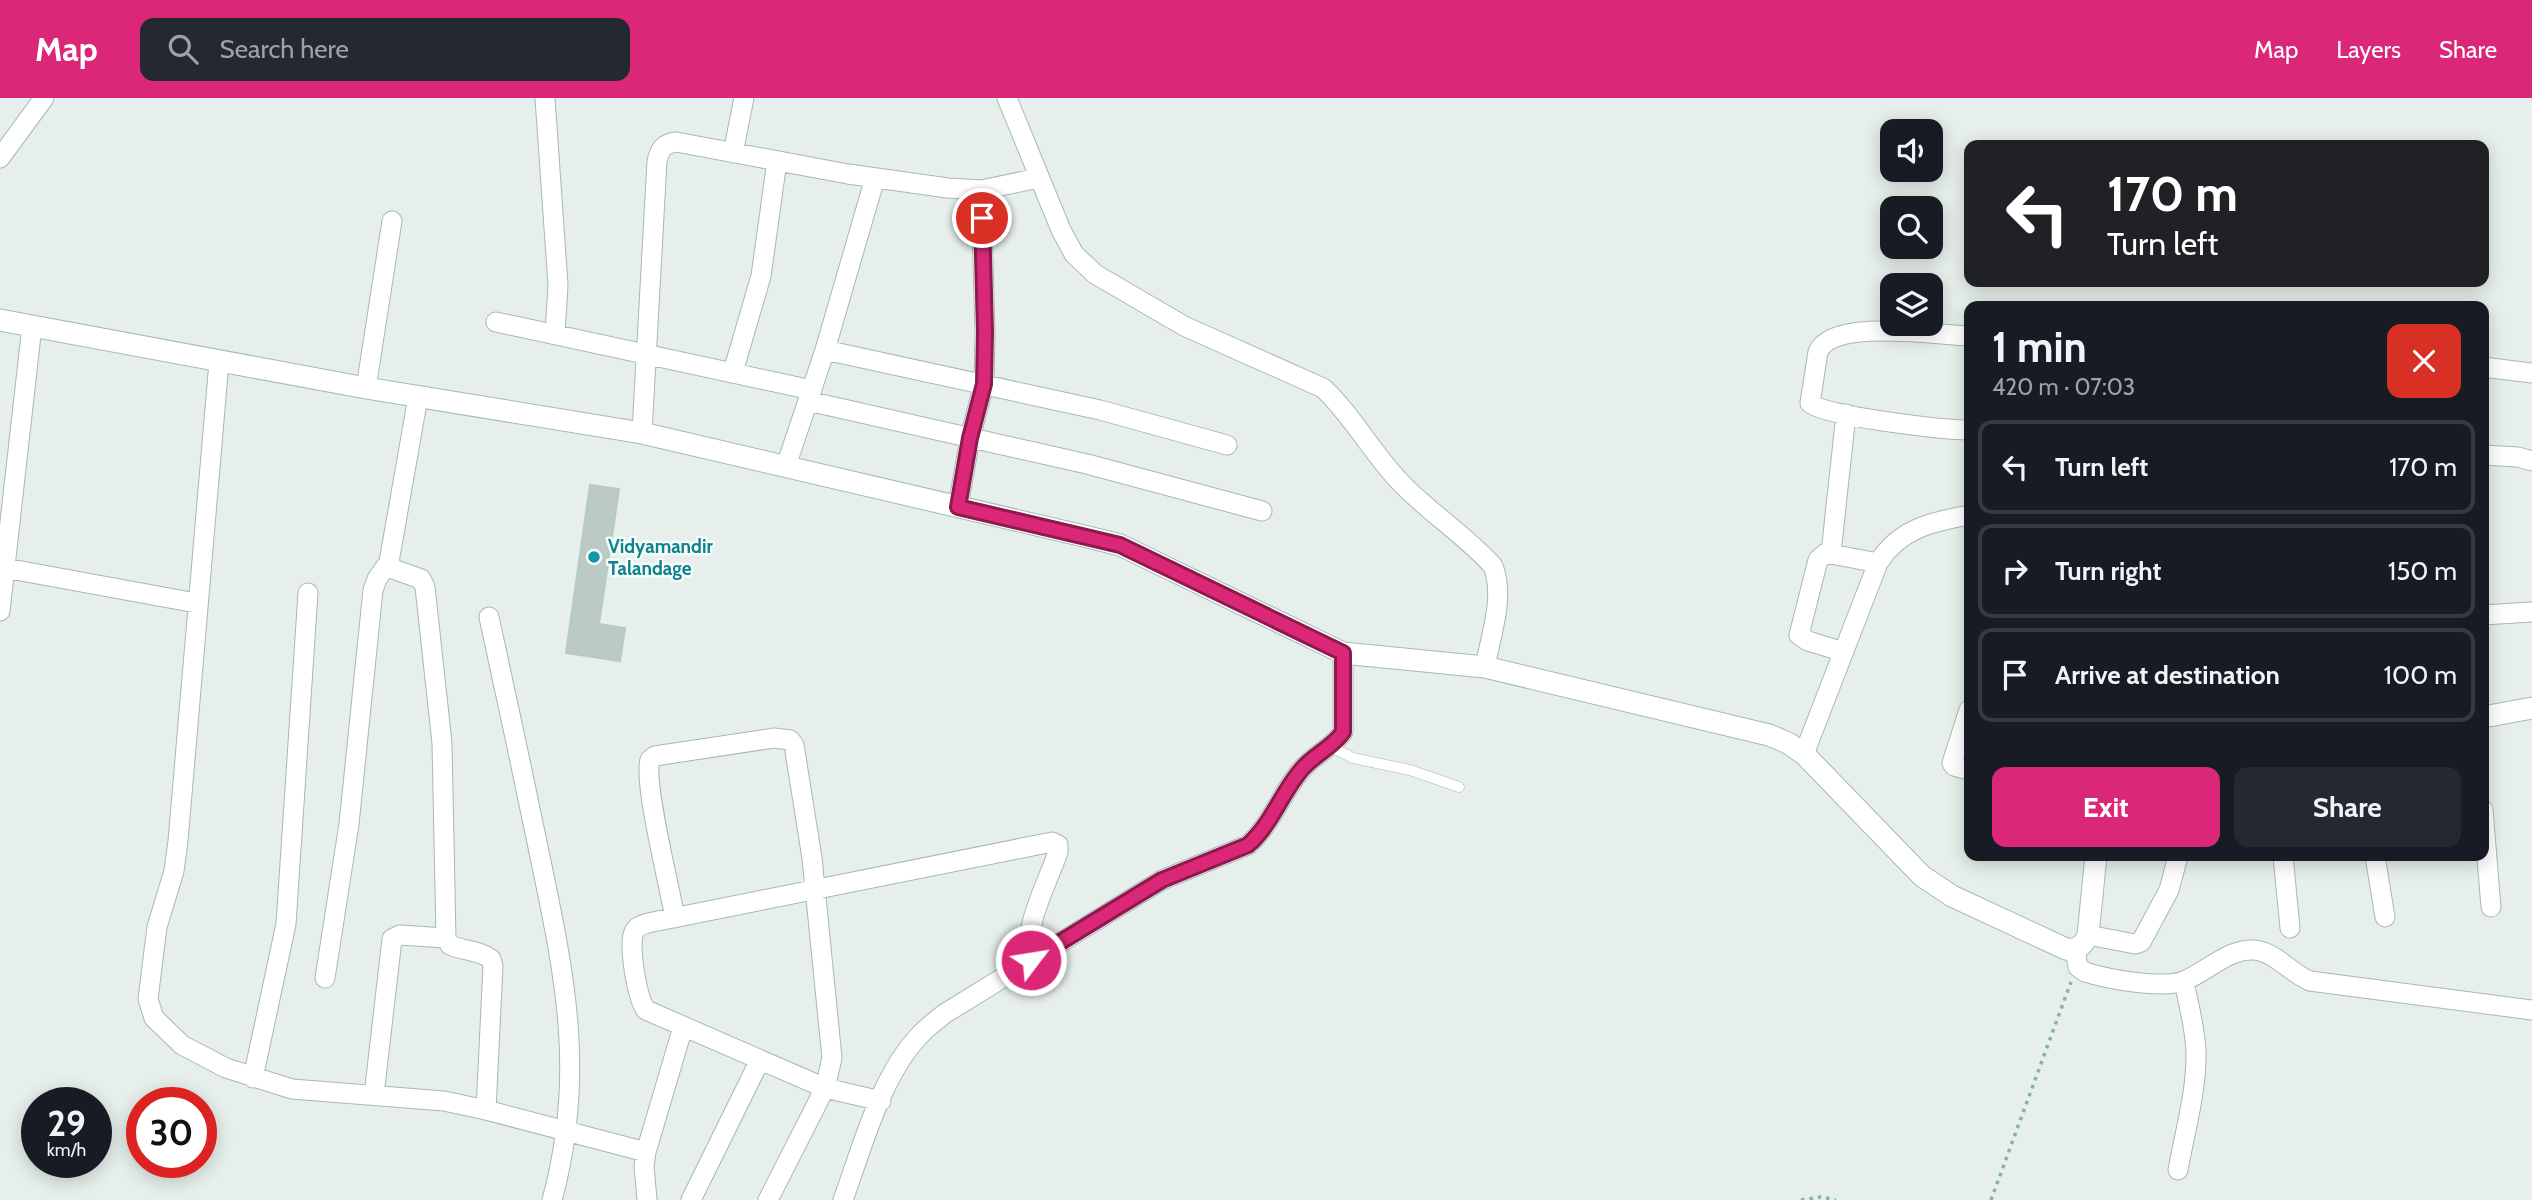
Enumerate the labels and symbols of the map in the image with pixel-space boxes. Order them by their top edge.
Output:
pin [952,188,1012,248]
place label: Vidyamandir Talandage [608,535,713,580]
marker: Vidyamandir Talandage [586,549,602,565]
position arrow [994,923,1068,997]
speed limit sign: 30 [126,1087,217,1178]

